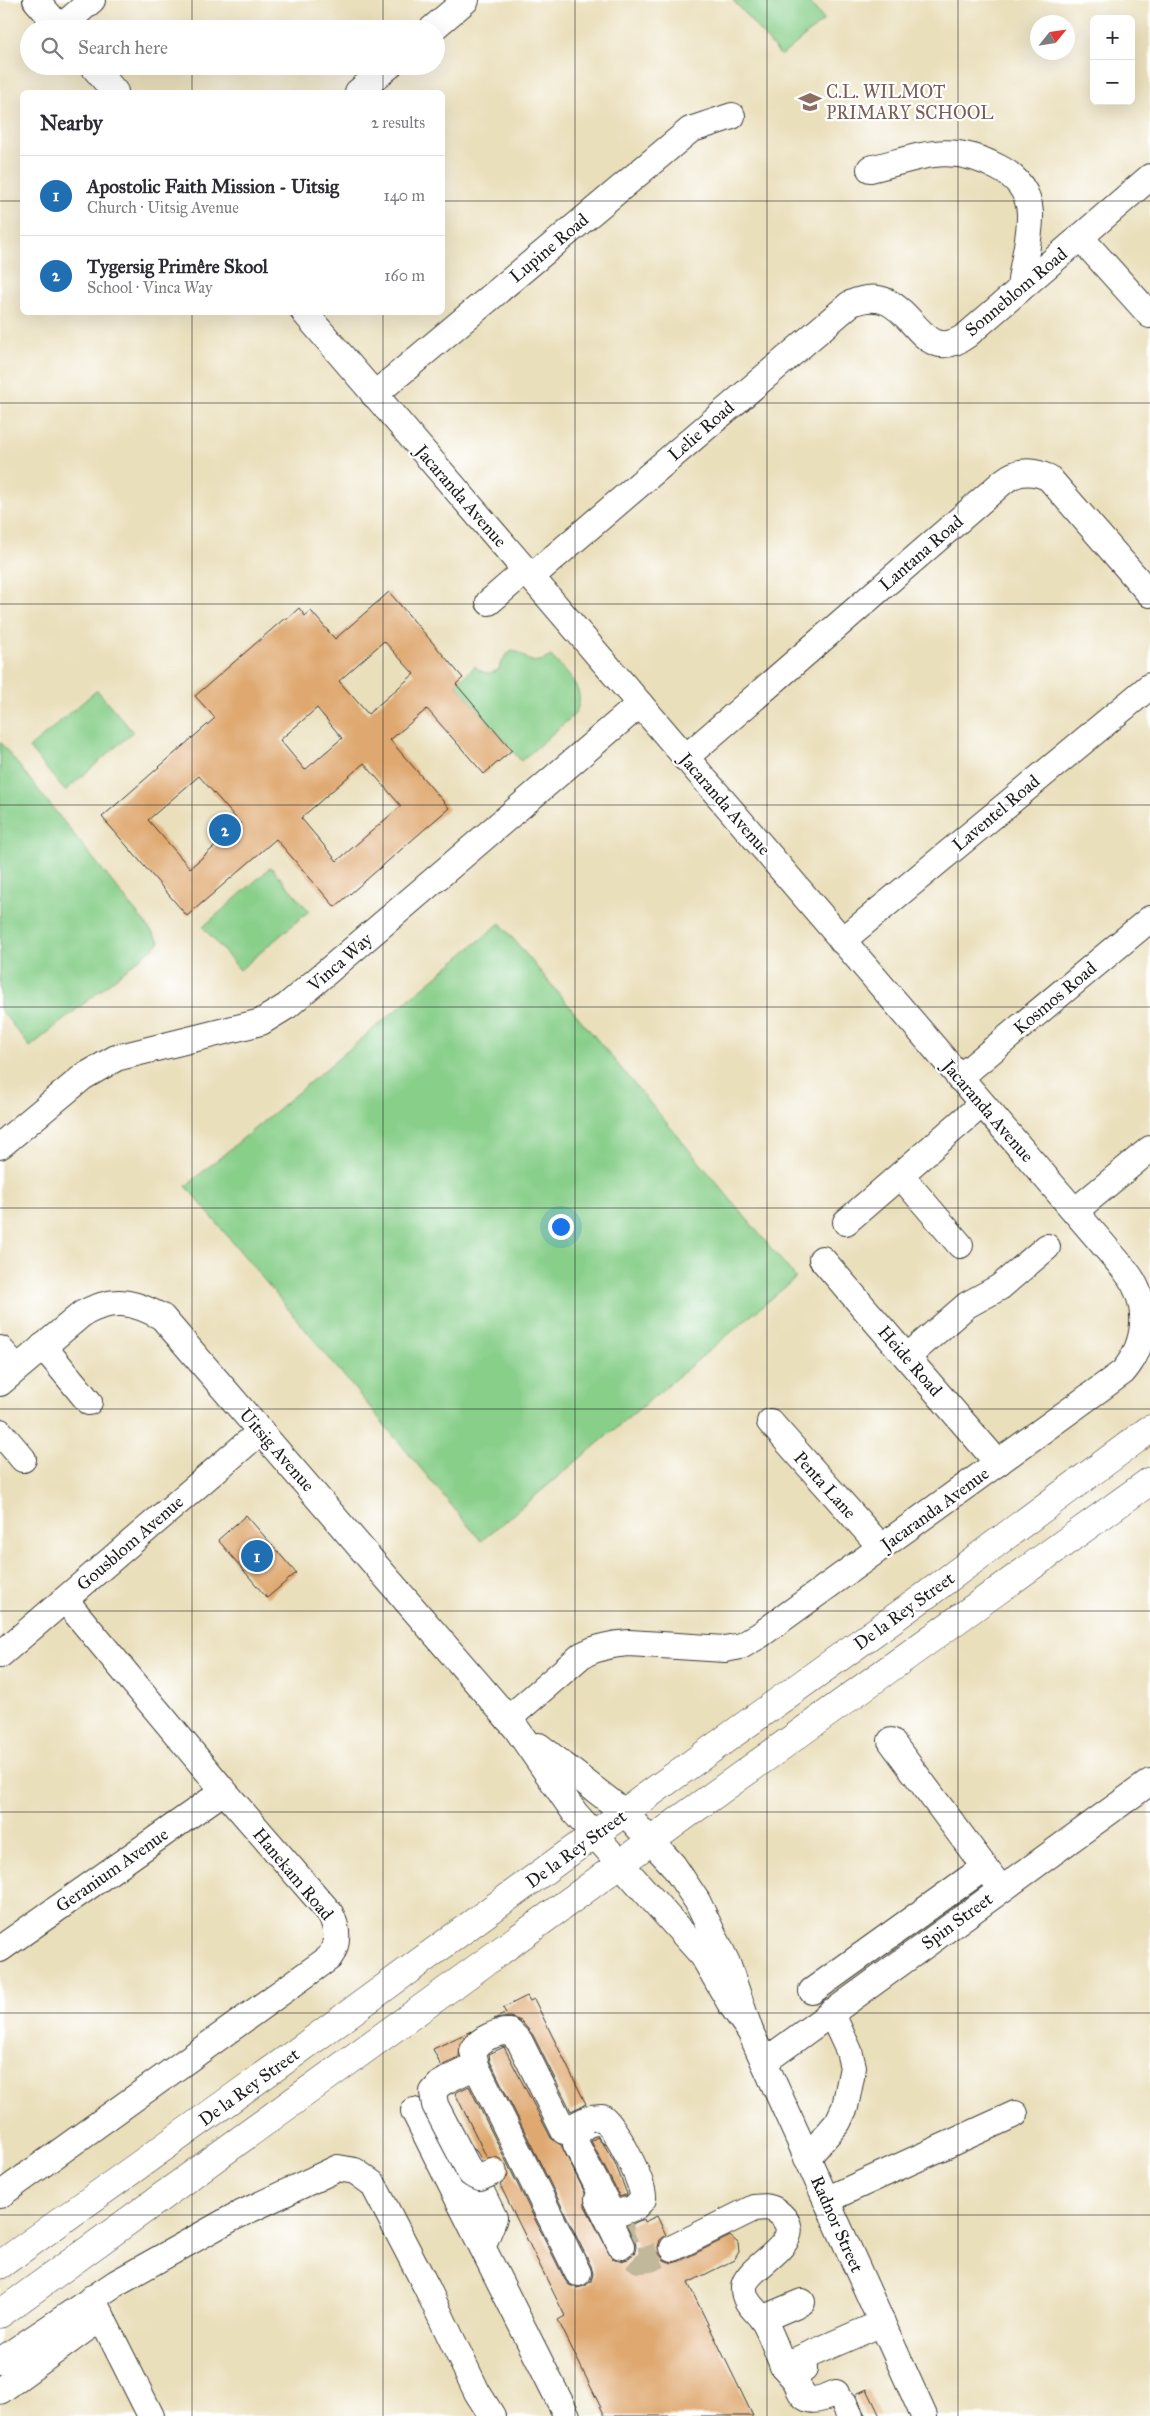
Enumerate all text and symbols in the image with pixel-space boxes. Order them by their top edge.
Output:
north arrow [1030,15,1075,60]
map controls [1090,15,1135,105]
button: + [1090,15,1135,60]
search box [20,20,445,75]
icon: search [38,34,66,62]
text: Search here [78,36,168,59]
button: − [1090,60,1135,105]
place label: C.L. WILMOT PRIMARY SCHOOL [826,81,994,124]
school or university icon: C.L. WILMOT PRIMARY SCHOOL [797,89,823,115]
text: Nearby [40,110,103,136]
text: 2 results [371,113,425,132]
text: Apostolic Faith Mission - Uitsig [87,175,339,198]
text: 1 [53,186,59,205]
text: 140 m [384,186,425,205]
text: Church · Uitsig Avenue [87,198,239,217]
street label: Lupine Road [505,209,593,287]
street label: Sonneblom Road [960,243,1072,341]
text: Tygersig Primêre Skool [87,255,268,278]
text: 2 [52,266,60,285]
text: 160 m [384,266,425,285]
text: School · Vinca Way [87,278,212,297]
street label: Lelie Road [663,396,739,466]
street label: Jacaranda Avenue [409,439,511,552]
street label: Lantana Road [874,511,968,595]
street label: Jacaranda Avenue [673,747,775,860]
street label: Laventel Road [948,770,1044,856]
pin: 2 [209,811,241,849]
street label: Vinca Way [302,928,377,997]
street label: Kosmos Road [1009,957,1101,1039]
street label: Jacaranda Avenue [936,1054,1038,1167]
your location [548,1214,574,1240]
street label: Heide Road [873,1321,947,1401]
street label: Uitsig Avenue [234,1404,319,1497]
street label: Penta Lane [789,1447,861,1523]
street label: Jacaranda Avenue [875,1462,994,1558]
street label: Gousblom Avenue [72,1491,188,1595]
pin: 1 [241,1537,273,1575]
street label: De la Rey Street [849,1567,959,1655]
street label: De la Rey Street [521,1805,631,1893]
street label: Geranium Avenue [52,1823,172,1917]
street label: Hanekam Road [248,1823,338,1925]
street label: Spin Street [917,1887,997,1954]
street label: De la Rey Street [194,2043,304,2131]
street label: Radnor Street [806,2172,868,2276]

